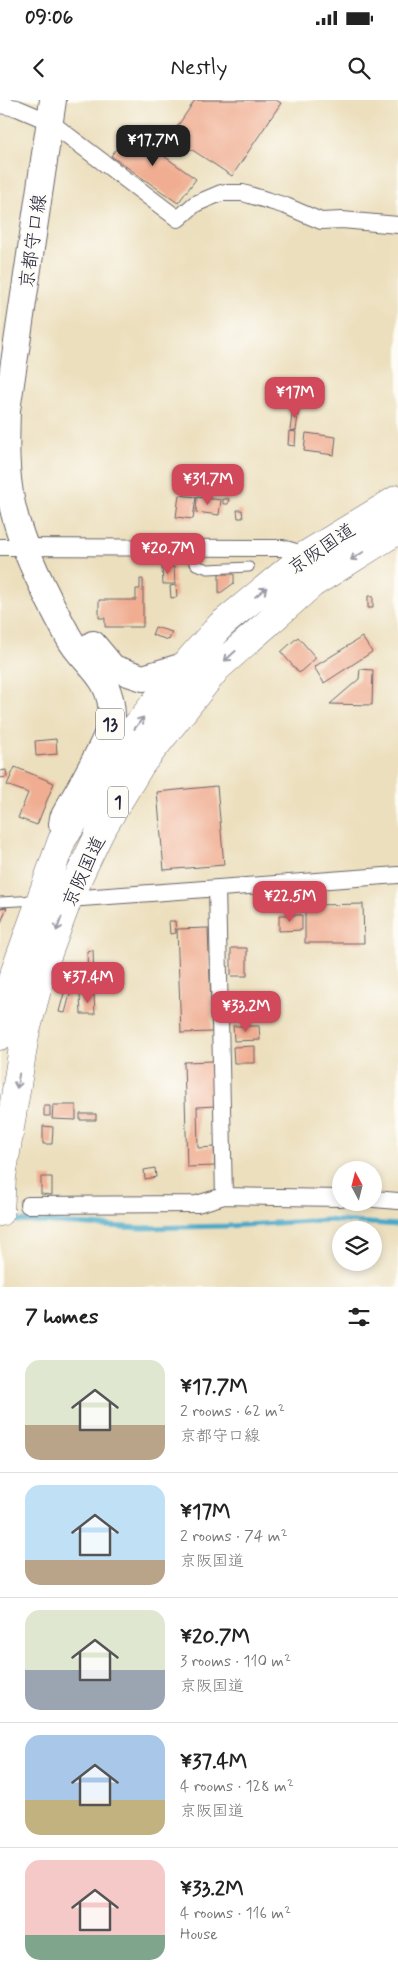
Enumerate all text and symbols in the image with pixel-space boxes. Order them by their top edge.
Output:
text: 09:06 [25,5,73,30]
icon: back [25,54,53,82]
text: Nestly [171,54,227,82]
icon: search [345,54,373,82]
pin: ¥17.7M [112,124,194,167]
text: ¥17.7M [127,130,179,151]
street label: 京都守口線 [14,192,52,290]
pin: ¥17M [265,376,325,419]
text: ¥17M [276,382,314,403]
pin: ¥31.7M [167,464,249,506]
text: ¥31.7M [183,469,233,490]
street label: 京阪国道 [283,518,360,581]
pin: ¥20.7M [127,532,209,575]
text: ¥20.7M [141,538,195,559]
one-way arrow [350,551,364,561]
one-way arrow [254,587,267,598]
one-way arrow [223,651,236,662]
road number: 13 [96,708,124,740]
one-way arrow [134,716,144,730]
road number: 1 [108,786,128,818]
street label: 京阪国道 [57,832,112,911]
pin: ¥22.5M [249,880,331,923]
text: ¥22.5M [264,886,316,907]
one-way arrow [54,916,63,931]
pin: ¥37.4M [47,962,129,1004]
text: ¥37.4M [62,967,114,988]
pin: ¥33.2M [205,990,287,1033]
text: ¥33.2M [222,996,270,1017]
one-way arrow [12,1072,22,1088]
north arrow [332,1161,382,1211]
map controls [332,1161,382,1271]
button: layers [332,1221,382,1271]
text: 7 homes [25,1303,98,1331]
icon: filters [345,1303,373,1331]
text: ¥17.7M [180,1373,248,1401]
icon: home [65,1380,125,1440]
text: 2 rooms · 62 m² [180,1401,285,1422]
text: 京都守口線 [180,1426,260,1447]
text: ¥17M [180,1498,230,1526]
icon: home [65,1505,125,1565]
text: 2 rooms · 74 m² [180,1526,288,1547]
text: 京阪国道 [180,1551,244,1572]
text: ¥20.7M [180,1623,250,1651]
icon: home [65,1630,125,1690]
text: 3 rooms · 110 m² [180,1651,291,1672]
text: 京阪国道 [180,1676,244,1697]
text: ¥37.4M [180,1748,247,1776]
icon: home [65,1755,125,1815]
text: 4 rooms · 128 m² [180,1776,294,1797]
text: 京阪国道 [180,1801,244,1822]
text: ¥33.2M [180,1875,244,1903]
icon: home [65,1880,125,1940]
text: 4 rooms · 116 m² [180,1903,291,1924]
text: House [180,1924,218,1945]

